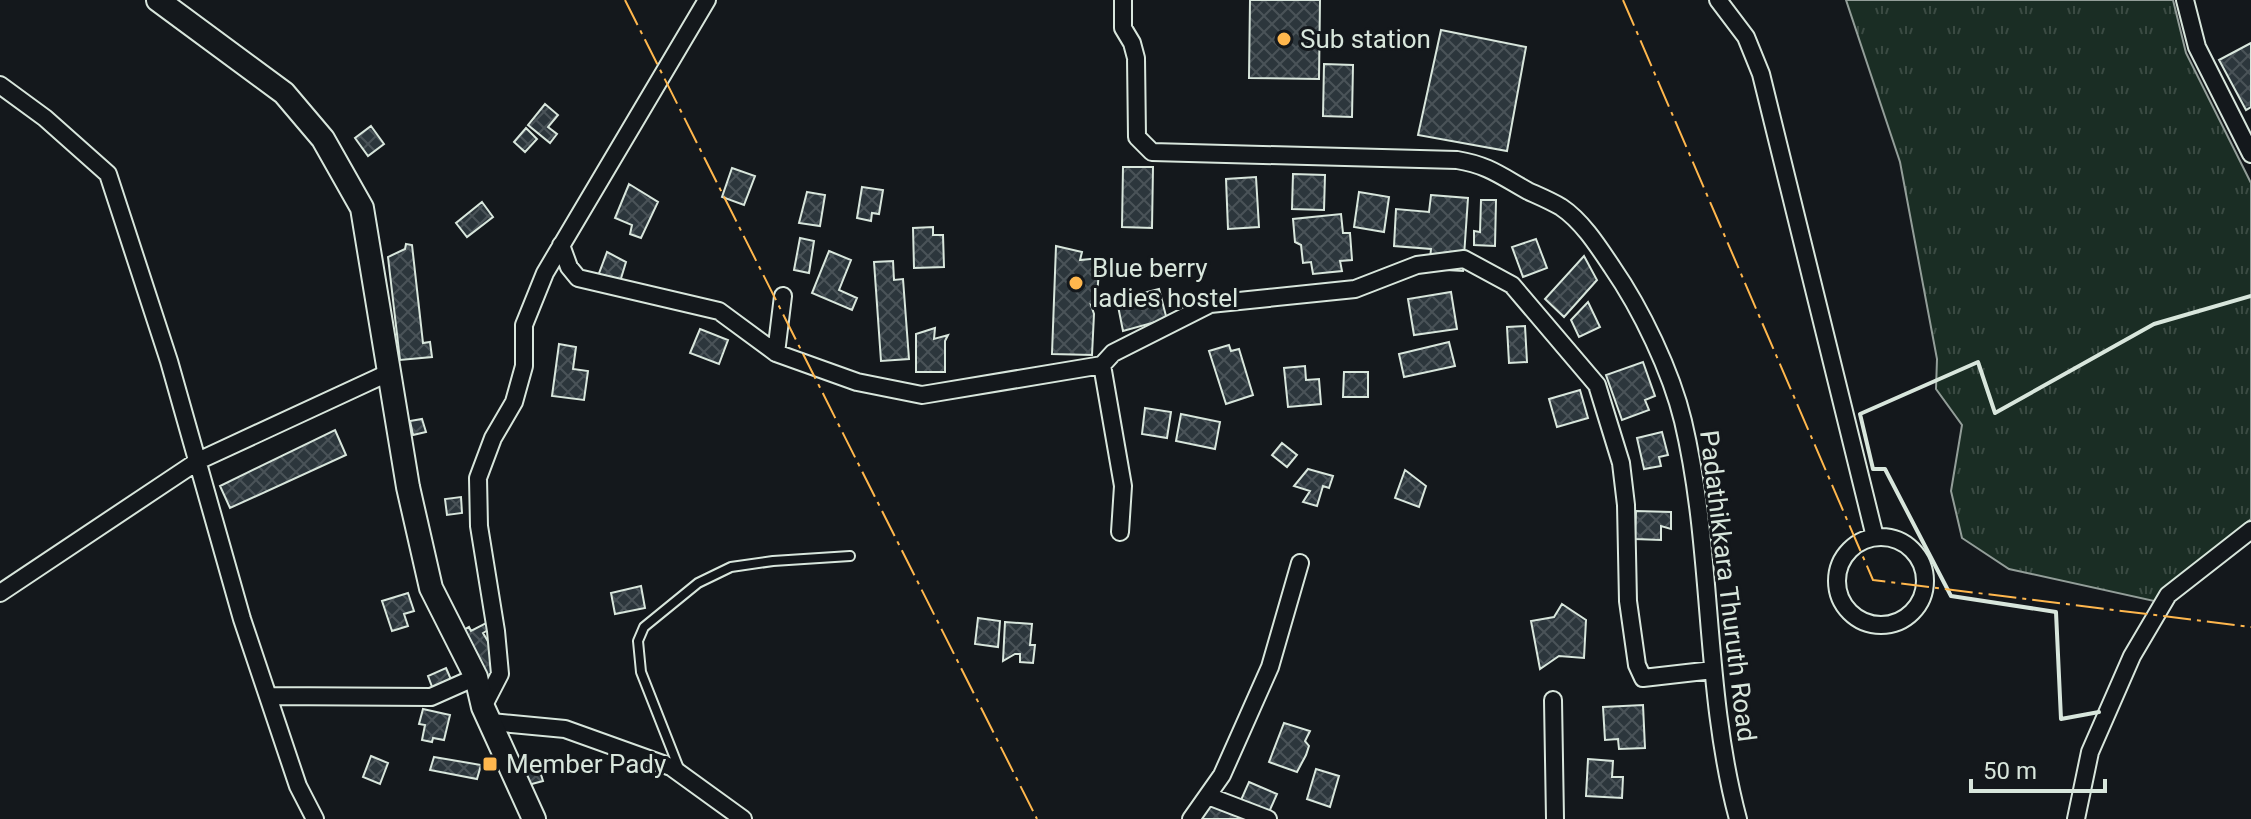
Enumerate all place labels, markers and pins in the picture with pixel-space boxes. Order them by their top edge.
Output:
place label: Sub station [1300,24,1431,54]
marker: Sub station [1275,30,1293,48]
place label: Blue berry ladies hostel [1092,253,1238,313]
marker: Blue berry ladies hostel [1067,274,1085,292]
place label: Member Pady [506,749,666,779]
marker: Member Pady [481,755,499,773]

